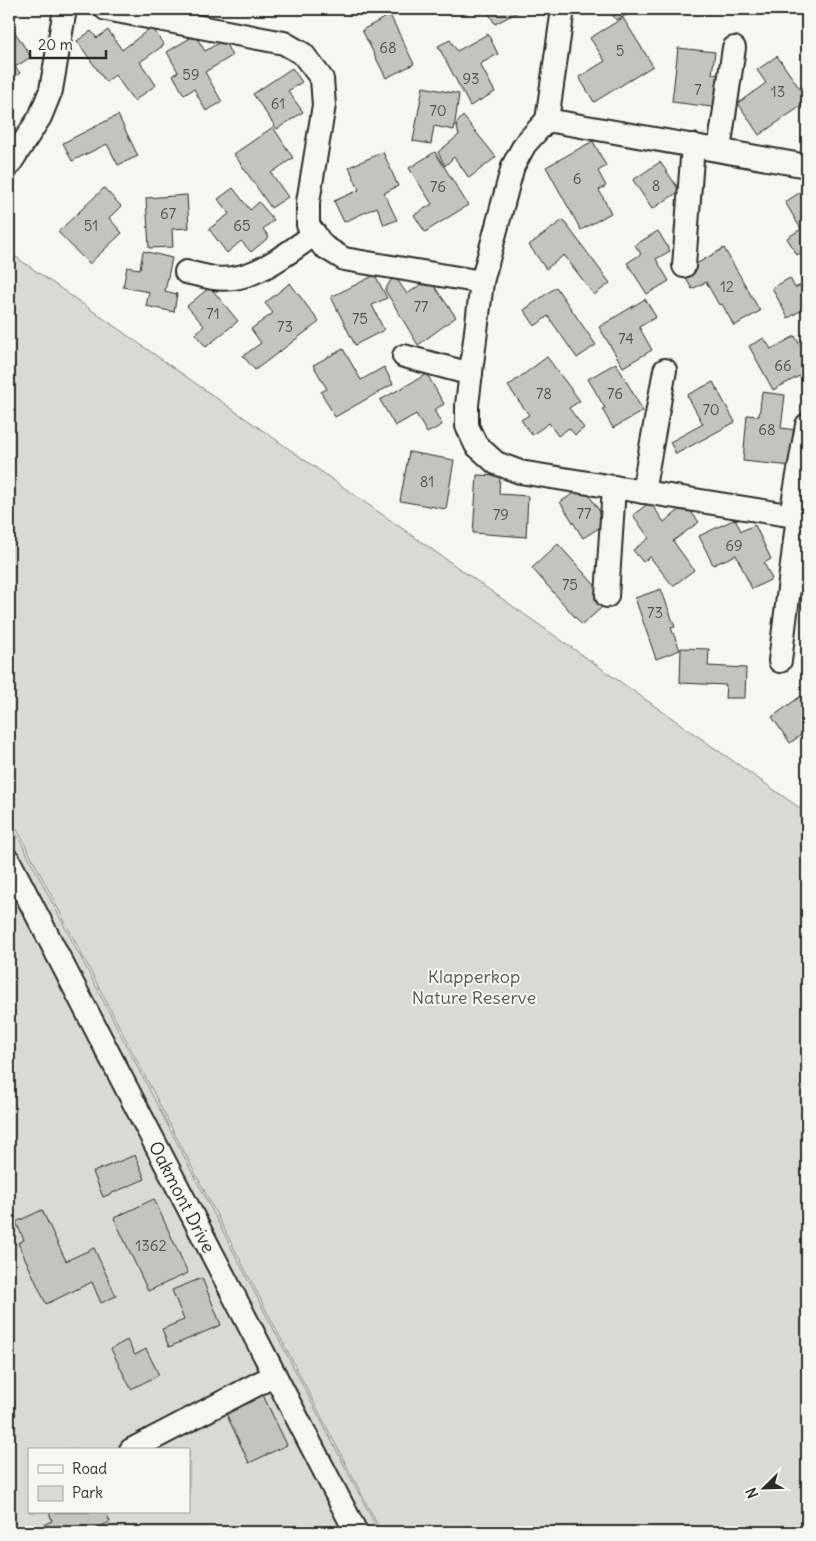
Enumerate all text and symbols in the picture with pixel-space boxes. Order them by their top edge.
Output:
scale bar [30,28,106,60]
text: 20 m [38,35,73,54]
house number: 68 [379,38,397,57]
house number: 5 [616,41,624,60]
house number: 59 [182,65,200,84]
house number: 93 [462,69,480,88]
house number: 7 [694,80,702,99]
house number: 13 [771,82,785,101]
house number: 61 [271,94,285,113]
house number: 70 [429,101,447,120]
house number: 6 [573,169,581,188]
house number: 8 [652,176,660,195]
house number: 76 [430,177,446,196]
house number: 67 [160,204,176,223]
house number: 51 [84,216,98,235]
house number: 65 [233,216,251,235]
house number: 12 [720,277,734,296]
house number: 77 [414,297,428,316]
house number: 71 [206,304,220,323]
house number: 75 [352,309,368,328]
house number: 73 [277,317,293,336]
house number: 74 [618,329,634,348]
house number: 66 [774,356,792,375]
house number: 78 [536,384,552,403]
house number: 76 [607,384,623,403]
house number: 70 [702,400,720,419]
house number: 68 [758,420,776,439]
house number: 81 [420,472,434,491]
house number: 77 [577,504,591,523]
house number: 79 [493,505,509,524]
house number: 69 [725,536,743,555]
house number: 75 [562,575,578,594]
house number: 73 [647,603,663,622]
park label: Klapperkop Nature Reserve [412,965,536,1009]
street label: Oakmont Drive [144,1137,221,1256]
house number: 1362 [135,1236,167,1255]
legend [28,1448,190,1514]
text: Road [72,1459,107,1478]
north arrow [738,1464,788,1514]
text: Park [72,1483,103,1502]
text: N [742,1485,762,1501]

